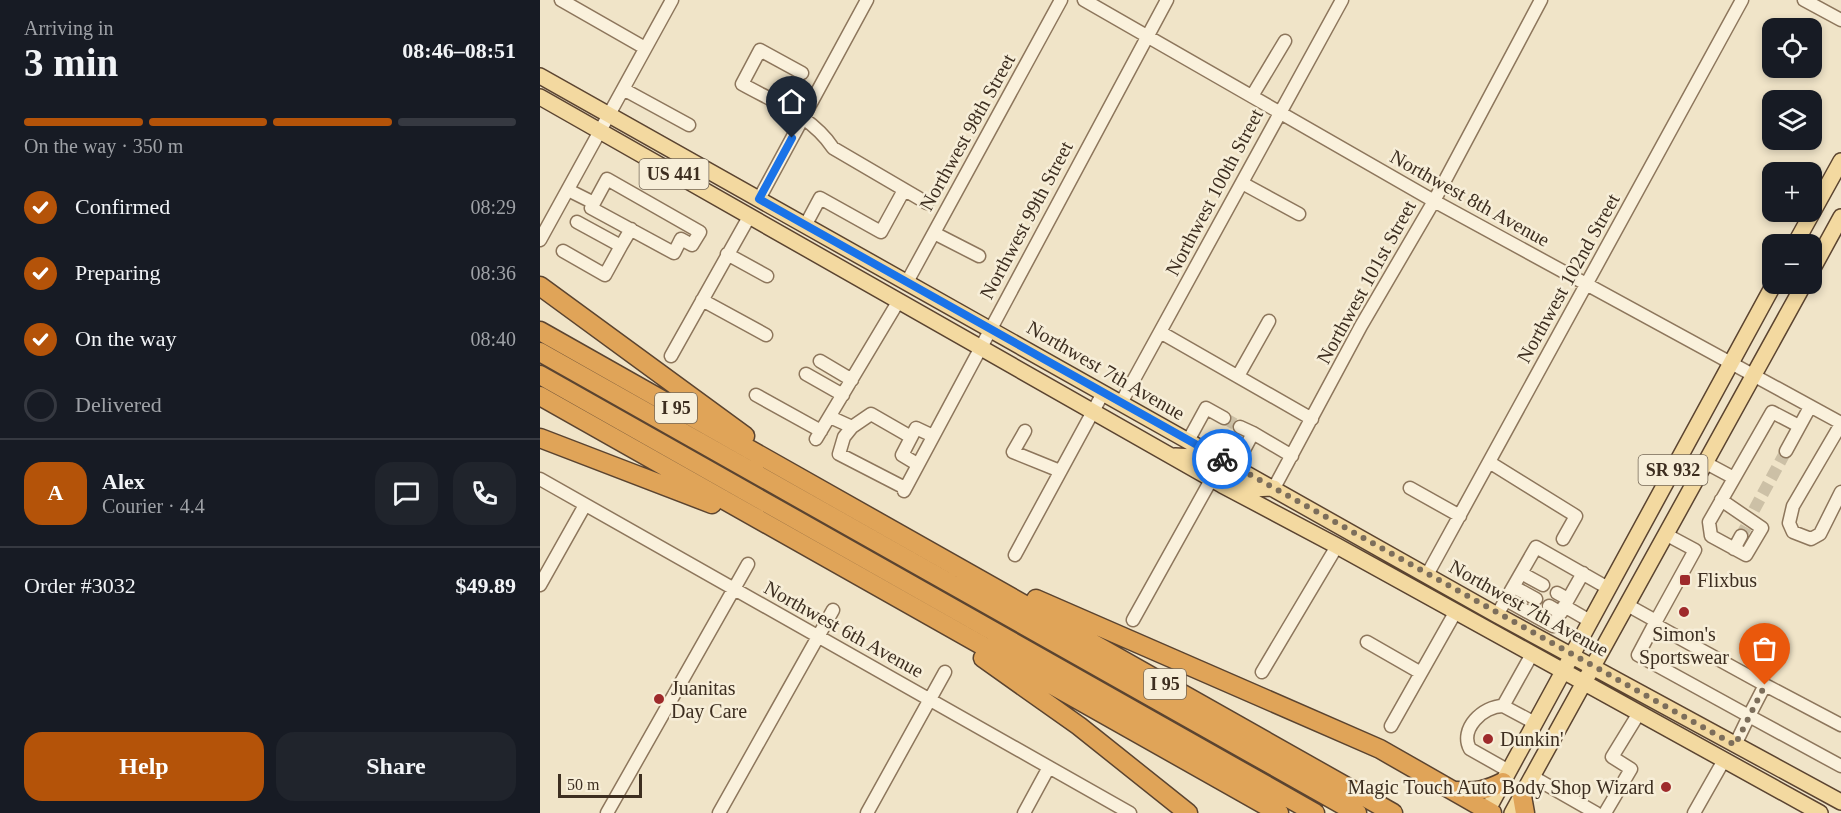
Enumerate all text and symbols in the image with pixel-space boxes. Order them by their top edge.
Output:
text: Arriving in [24,17,113,39]
map controls [1762,18,1822,294]
button: locate [1762,18,1822,78]
text: 08:46–08:51 [402,38,516,63]
text: 3 min [24,41,118,84]
street label: Northwest 98th Street [915,50,1019,214]
pin [766,76,817,138]
icon: home [775,85,808,118]
button: layers [1762,90,1822,150]
street label: Northwest 100th Street [1161,105,1267,279]
text: On the way · 350 m [24,135,183,157]
street label: Northwest 99th Street [975,137,1077,303]
street label: Northwest 8th Avenue [1387,145,1553,251]
road number: US 441 [640,159,708,189]
button: + [1762,162,1822,222]
street label: Northwest 102nd Street [1512,189,1624,366]
icon: check [24,191,57,224]
text: Confirmed [75,194,170,219]
text: 08:29 [470,196,516,218]
street label: Northwest 101st Street [1312,196,1420,367]
button: − [1762,234,1822,294]
icon: check [24,257,57,290]
text: Preparing [75,260,161,285]
text: 08:36 [470,262,516,284]
street label: Northwest 7th Avenue [1023,316,1189,424]
icon: check [24,323,57,356]
text: On the way [75,326,176,351]
text: 08:40 [470,328,516,350]
text: Delivered [75,392,162,417]
road number: I 95 [655,393,697,423]
courier [1192,429,1252,489]
icon: bike [1206,443,1239,476]
road number: SR 932 [1638,455,1708,485]
button: chat [375,462,438,525]
button: phone [453,462,516,525]
text: Alex [102,469,145,494]
text: A [48,480,63,505]
text: Courier · 4.4 [102,495,205,517]
street label: Northwest 7th Avenue [1446,555,1612,661]
place label: Flixbus [1697,569,1757,591]
text: Order #3032 [24,573,136,598]
text: $49.89 [456,573,516,598]
marker: Flixbus [1678,573,1692,587]
street label: Northwest 6th Avenue [761,576,927,682]
marker: Simon's Sportswear [1677,605,1691,619]
place label: Simon's Sportswear [1639,623,1729,669]
pin [1739,623,1790,685]
icon: bag [1748,632,1781,665]
road number: I 95 [1144,669,1186,699]
place label: Juanitas Day Care [671,677,747,723]
marker: Juanitas Day Care [652,692,666,706]
place label: Dunkin' [1500,728,1564,750]
button: Help [24,732,264,801]
button: Share [276,732,516,801]
marker: Dunkin' [1481,732,1495,746]
scale bar [558,771,642,798]
text: 50 m [567,776,599,793]
place label: Magic Touch Auto Body Shop Wizard [1348,776,1654,799]
marker: Magic Touch Auto Body Shop Wizard [1659,780,1673,794]

